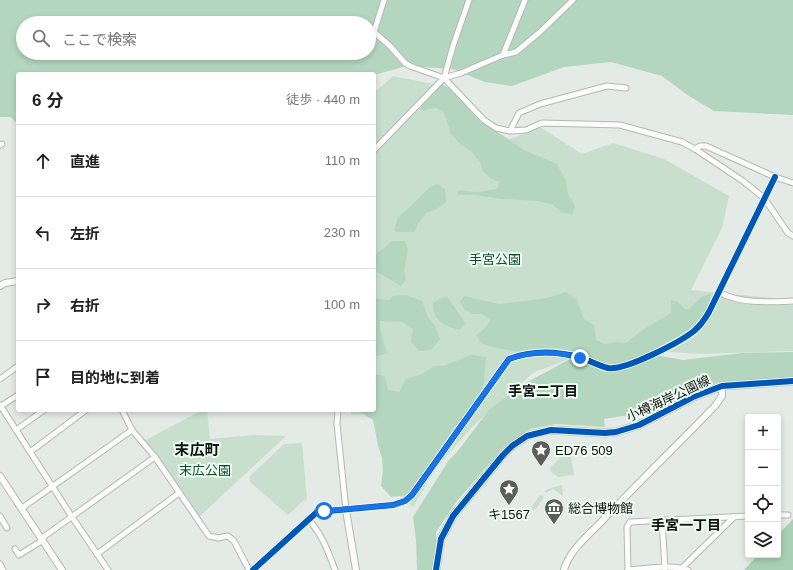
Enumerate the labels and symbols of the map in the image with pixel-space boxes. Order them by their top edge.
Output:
park label: 手宮公園 [469,252,521,267]
route end [571,349,589,367]
street label: 小樽海岸公園線 [624,372,713,424]
district label: 手宮二丁目 [508,383,578,399]
place icon: ED76 509 [530,439,552,467]
district label: 末広町 [174,441,220,458]
place label: ED76 509 [555,443,613,458]
park label: 末広公園 [179,463,231,478]
place icon: キ1567 [498,478,520,506]
museum icon: 総合博物館 [543,497,565,525]
place label: 総合博物館 [568,501,633,516]
route start [315,502,333,520]
place label: キ1567 [488,507,530,522]
district label: 手宮一丁目 [651,517,721,533]

